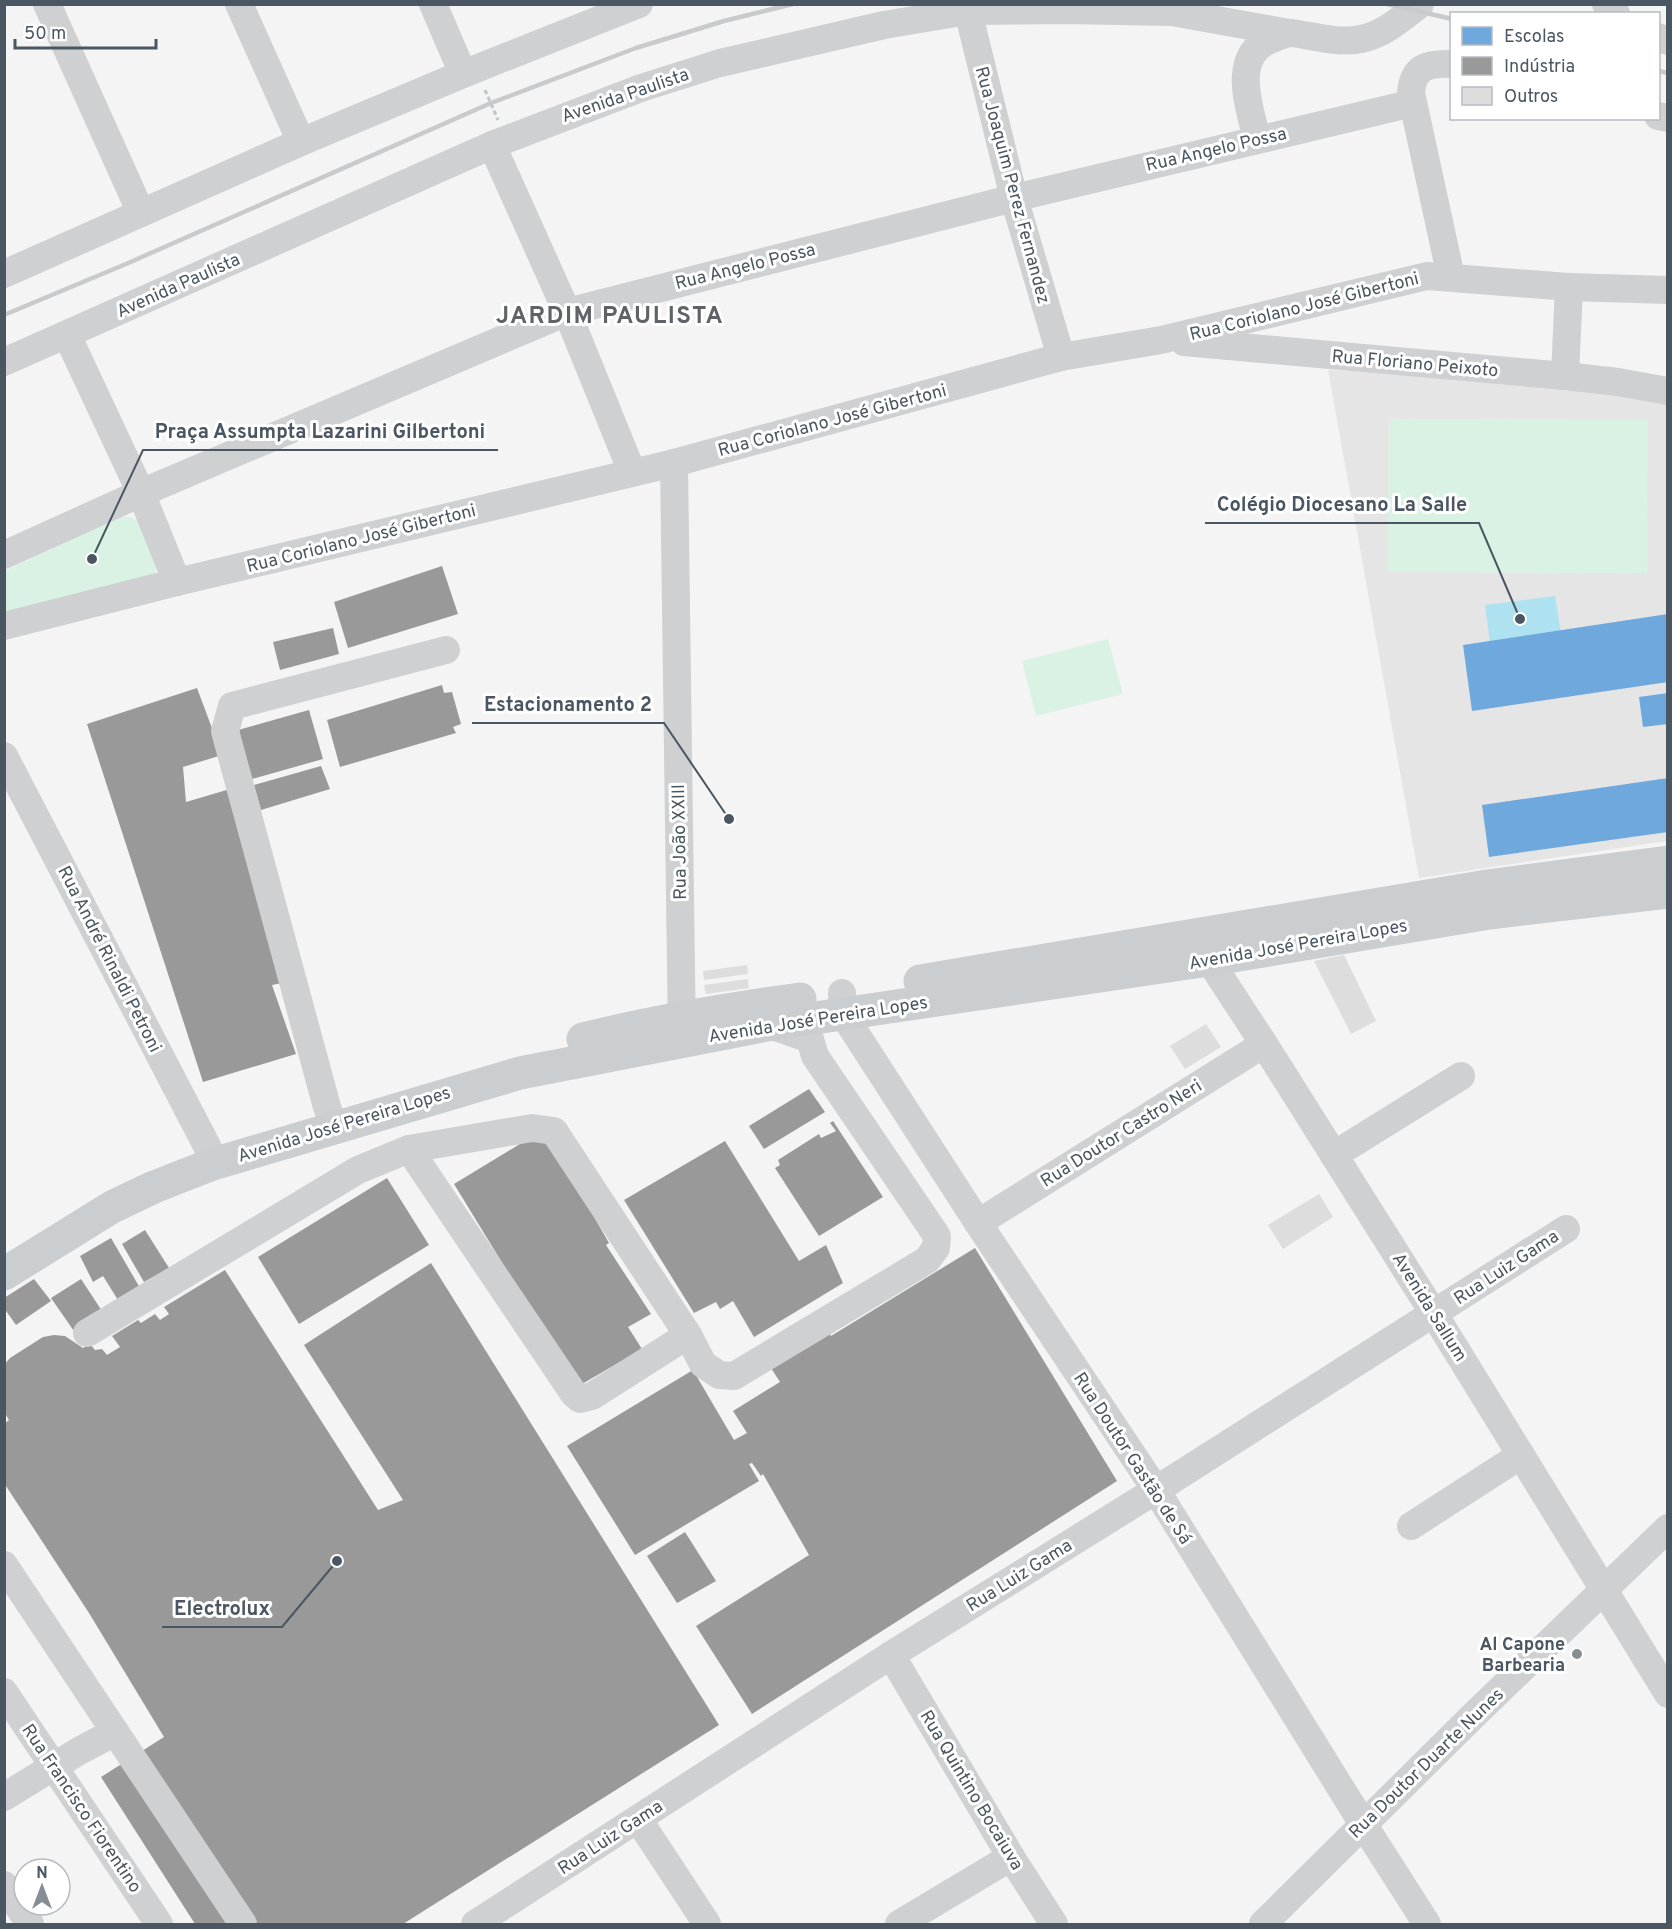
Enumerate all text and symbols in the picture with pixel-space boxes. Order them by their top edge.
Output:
scale bar [15,12,156,50]
legend [1450,12,1660,120]
text: 50 m [24,23,66,46]
text: Escolas [1504,26,1565,49]
text: Indústria [1504,56,1575,79]
street label: Avenida Paulista [559,64,692,129]
street label: Rua Joaquim Perez Fernandez [969,64,1054,307]
text: Outros [1504,86,1558,109]
street label: Rua Angelo Possa [1144,123,1289,178]
street label: Rua Angelo Possa [673,239,818,296]
street label: Avenida Paulista [113,249,244,324]
street label: Rua Coriolano José Gibertoni [1187,268,1421,347]
district label: JARDIM PAULISTA [496,302,724,332]
street label: Rua Floriano Peixoto [1331,346,1499,383]
street label: Rua Coriolano José Gibertoni [716,380,949,463]
callout: Praça Assumpta Lazarini Gilbertoni [143,412,498,450]
text: Praça Assumpta Lazarini Gilbertoni [155,420,485,446]
callout: Colégio Diocesano La Salle [1205,485,1479,523]
text: Colégio Diocesano La Salle [1217,493,1467,519]
street label: Rua Coriolano José Gibertoni [244,500,478,579]
callout: Estacionamento 2 [472,685,664,723]
text: Estacionamento 2 [484,693,652,719]
street label: Rua João XXIII [668,784,693,900]
street label: Rua André Rinaldi Petroni [52,863,166,1057]
street label: Avenida José Pereira Lopes [1187,915,1409,976]
street label: Avenida José Pereira Lopes [707,992,929,1049]
street label: Rua Doutor Castro Neri [1037,1075,1207,1193]
street label: Avenida José Pereira Lopes [235,1082,454,1169]
street label: Rua Luiz Gama [1450,1226,1564,1311]
street label: Avenida Sallum [1386,1249,1471,1366]
street label: Rua Doutor Gastão de Sá [1067,1368,1196,1549]
street label: Rua Luiz Gama [963,1535,1077,1618]
callout: Electrolux [162,1589,282,1627]
text: Electrolux [174,1597,270,1623]
place label: Al Capone Barbearia [1479,1634,1565,1678]
marker: Al Capone Barbearia [1570,1647,1584,1661]
street label: Rua Doutor Duarte Nunes [1345,1684,1510,1844]
street label: Rua Quintino Bocaiuva [914,1706,1028,1875]
street label: Rua Francisco Fiorentino [16,1720,146,1898]
street label: Rua Luiz Gama [554,1796,668,1881]
north arrow [12,1857,72,1917]
text: N [36,1864,48,1884]

